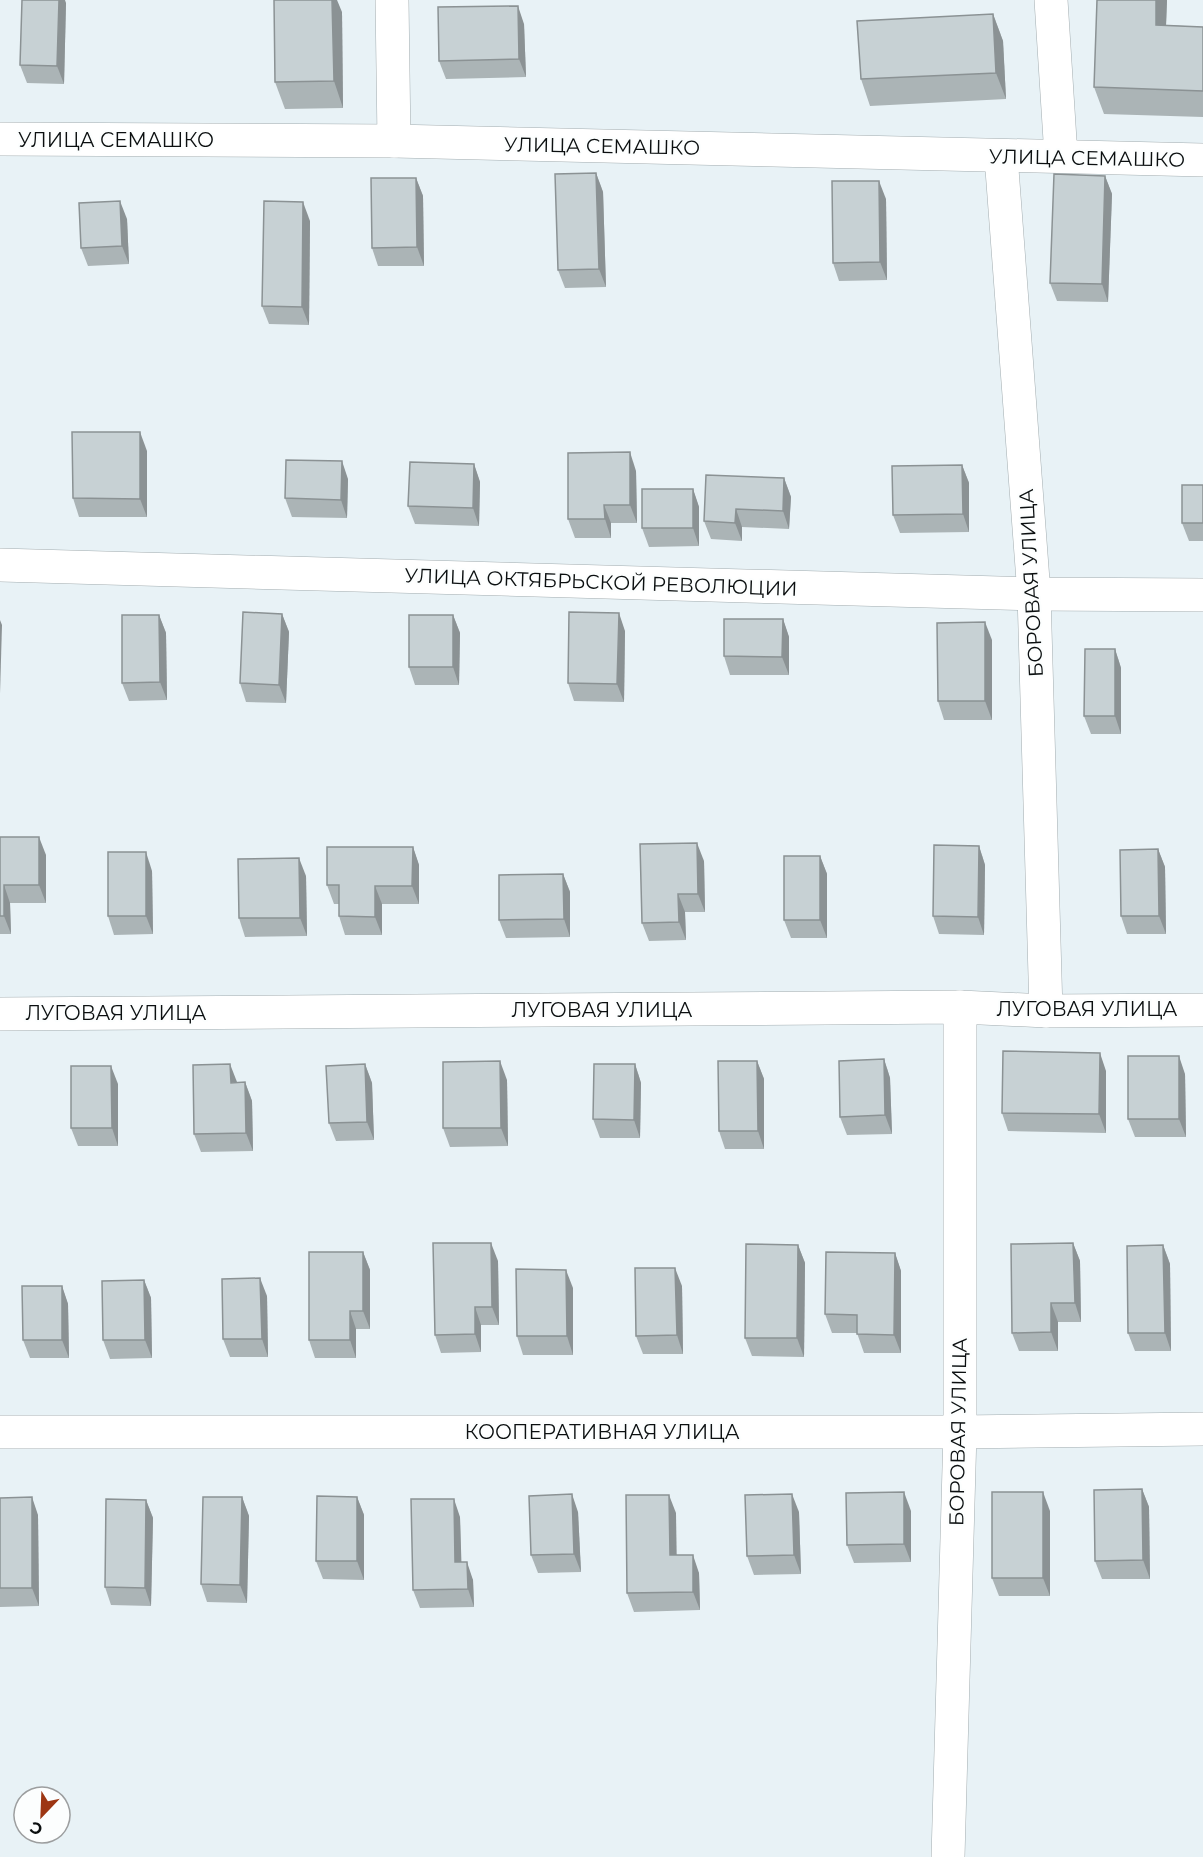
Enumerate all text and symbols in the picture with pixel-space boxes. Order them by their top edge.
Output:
street label: УЛИЦА СЕМАШКО [18,128,214,152]
street label: УЛИЦА СЕМАШКО [504,132,700,160]
street label: УЛИЦА СЕМАШКО [989,144,1185,172]
street label: БОРОВАЯ УЛИЦА [1014,488,1048,678]
street label: УЛИЦА ОКТЯБРЬСКОЙ РЕВОЛЮЦИИ [404,563,798,601]
street label: ЛУГОВАЯ УЛИЦА [997,997,1178,1021]
street label: ЛУГОВАЯ УЛИЦА [512,998,693,1022]
street label: ЛУГОВАЯ УЛИЦА [26,1001,207,1025]
street label: БОРОВАЯ УЛИЦА [944,1337,972,1526]
street label: КООПЕРАТИВНАЯ УЛИЦА [464,1420,740,1444]
north arrow [12,1785,72,1845]
text: С [27,1817,45,1839]

